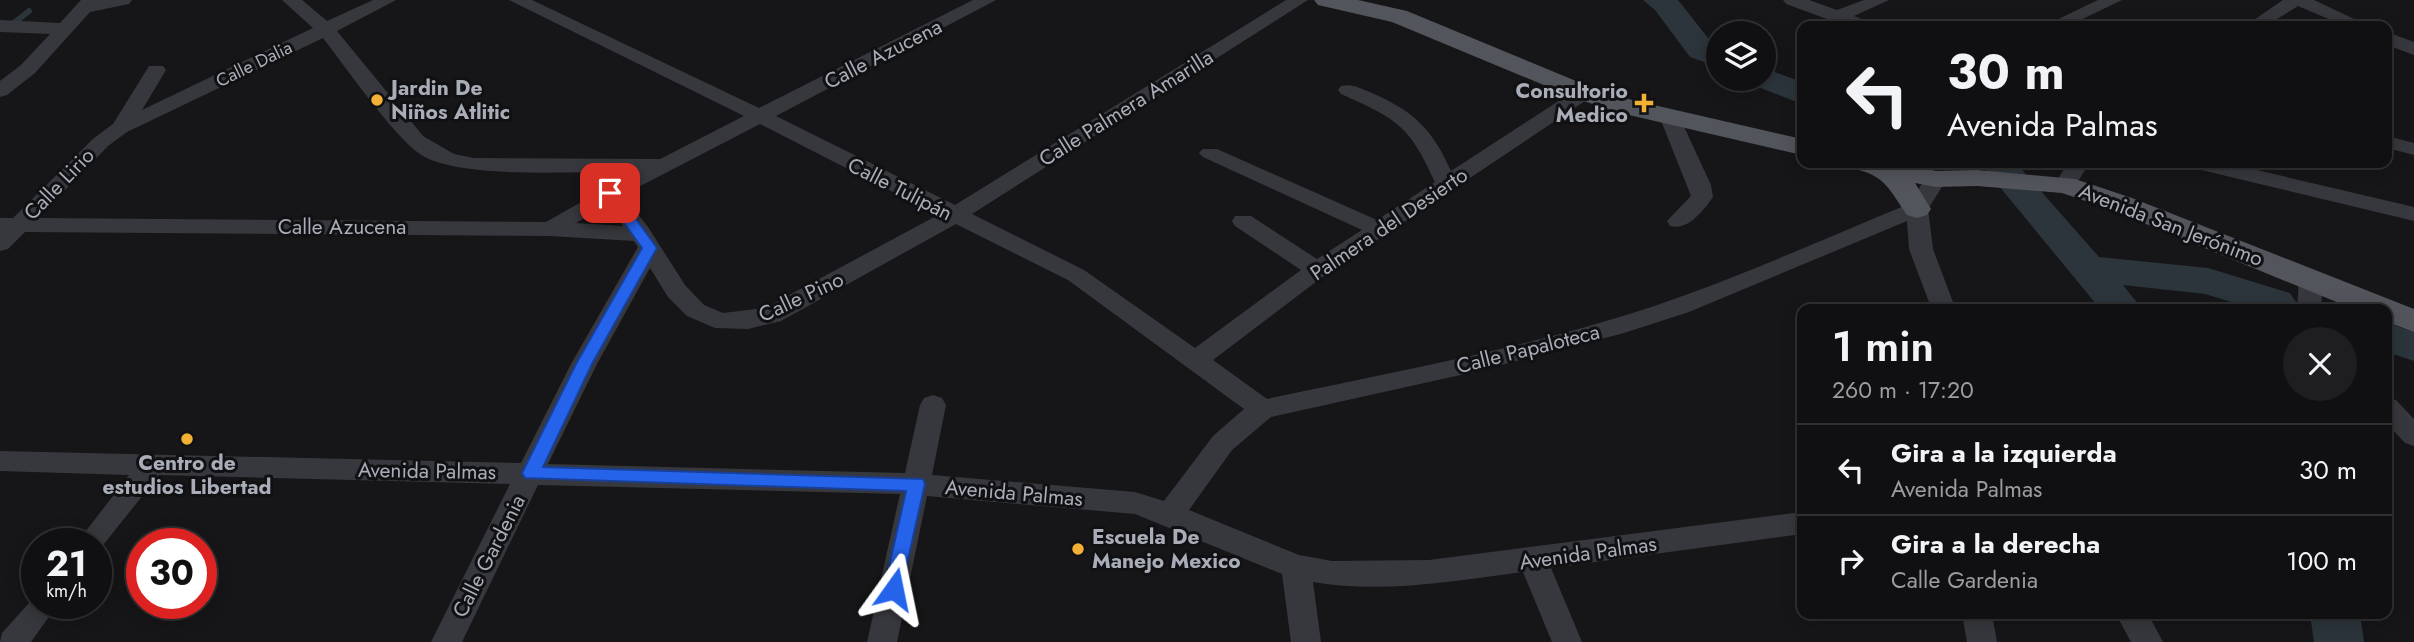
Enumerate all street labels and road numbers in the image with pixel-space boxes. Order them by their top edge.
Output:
street label: Calle Azucena [819,11,947,97]
street label: Calle Dalia [211,34,297,94]
street label: Calle Palmera Amarilla [1033,42,1219,174]
street label: Calle Lirio [17,141,101,227]
street label: Calle Tulipán [842,150,958,228]
street label: Palmera del Desierto [1304,160,1474,288]
street label: Avenida San Jerónimo [2075,176,2267,274]
street label: Calle Azucena [278,212,406,242]
street label: Calle Pino [754,264,848,330]
street label: Calle Papaloteca [1453,317,1603,381]
street label: Avenida Palmas [358,455,496,487]
street label: Avenida Palmas [944,472,1084,514]
street label: Calle Gardenia [445,489,533,623]
street label: Avenida Palmas [1517,529,1659,577]

